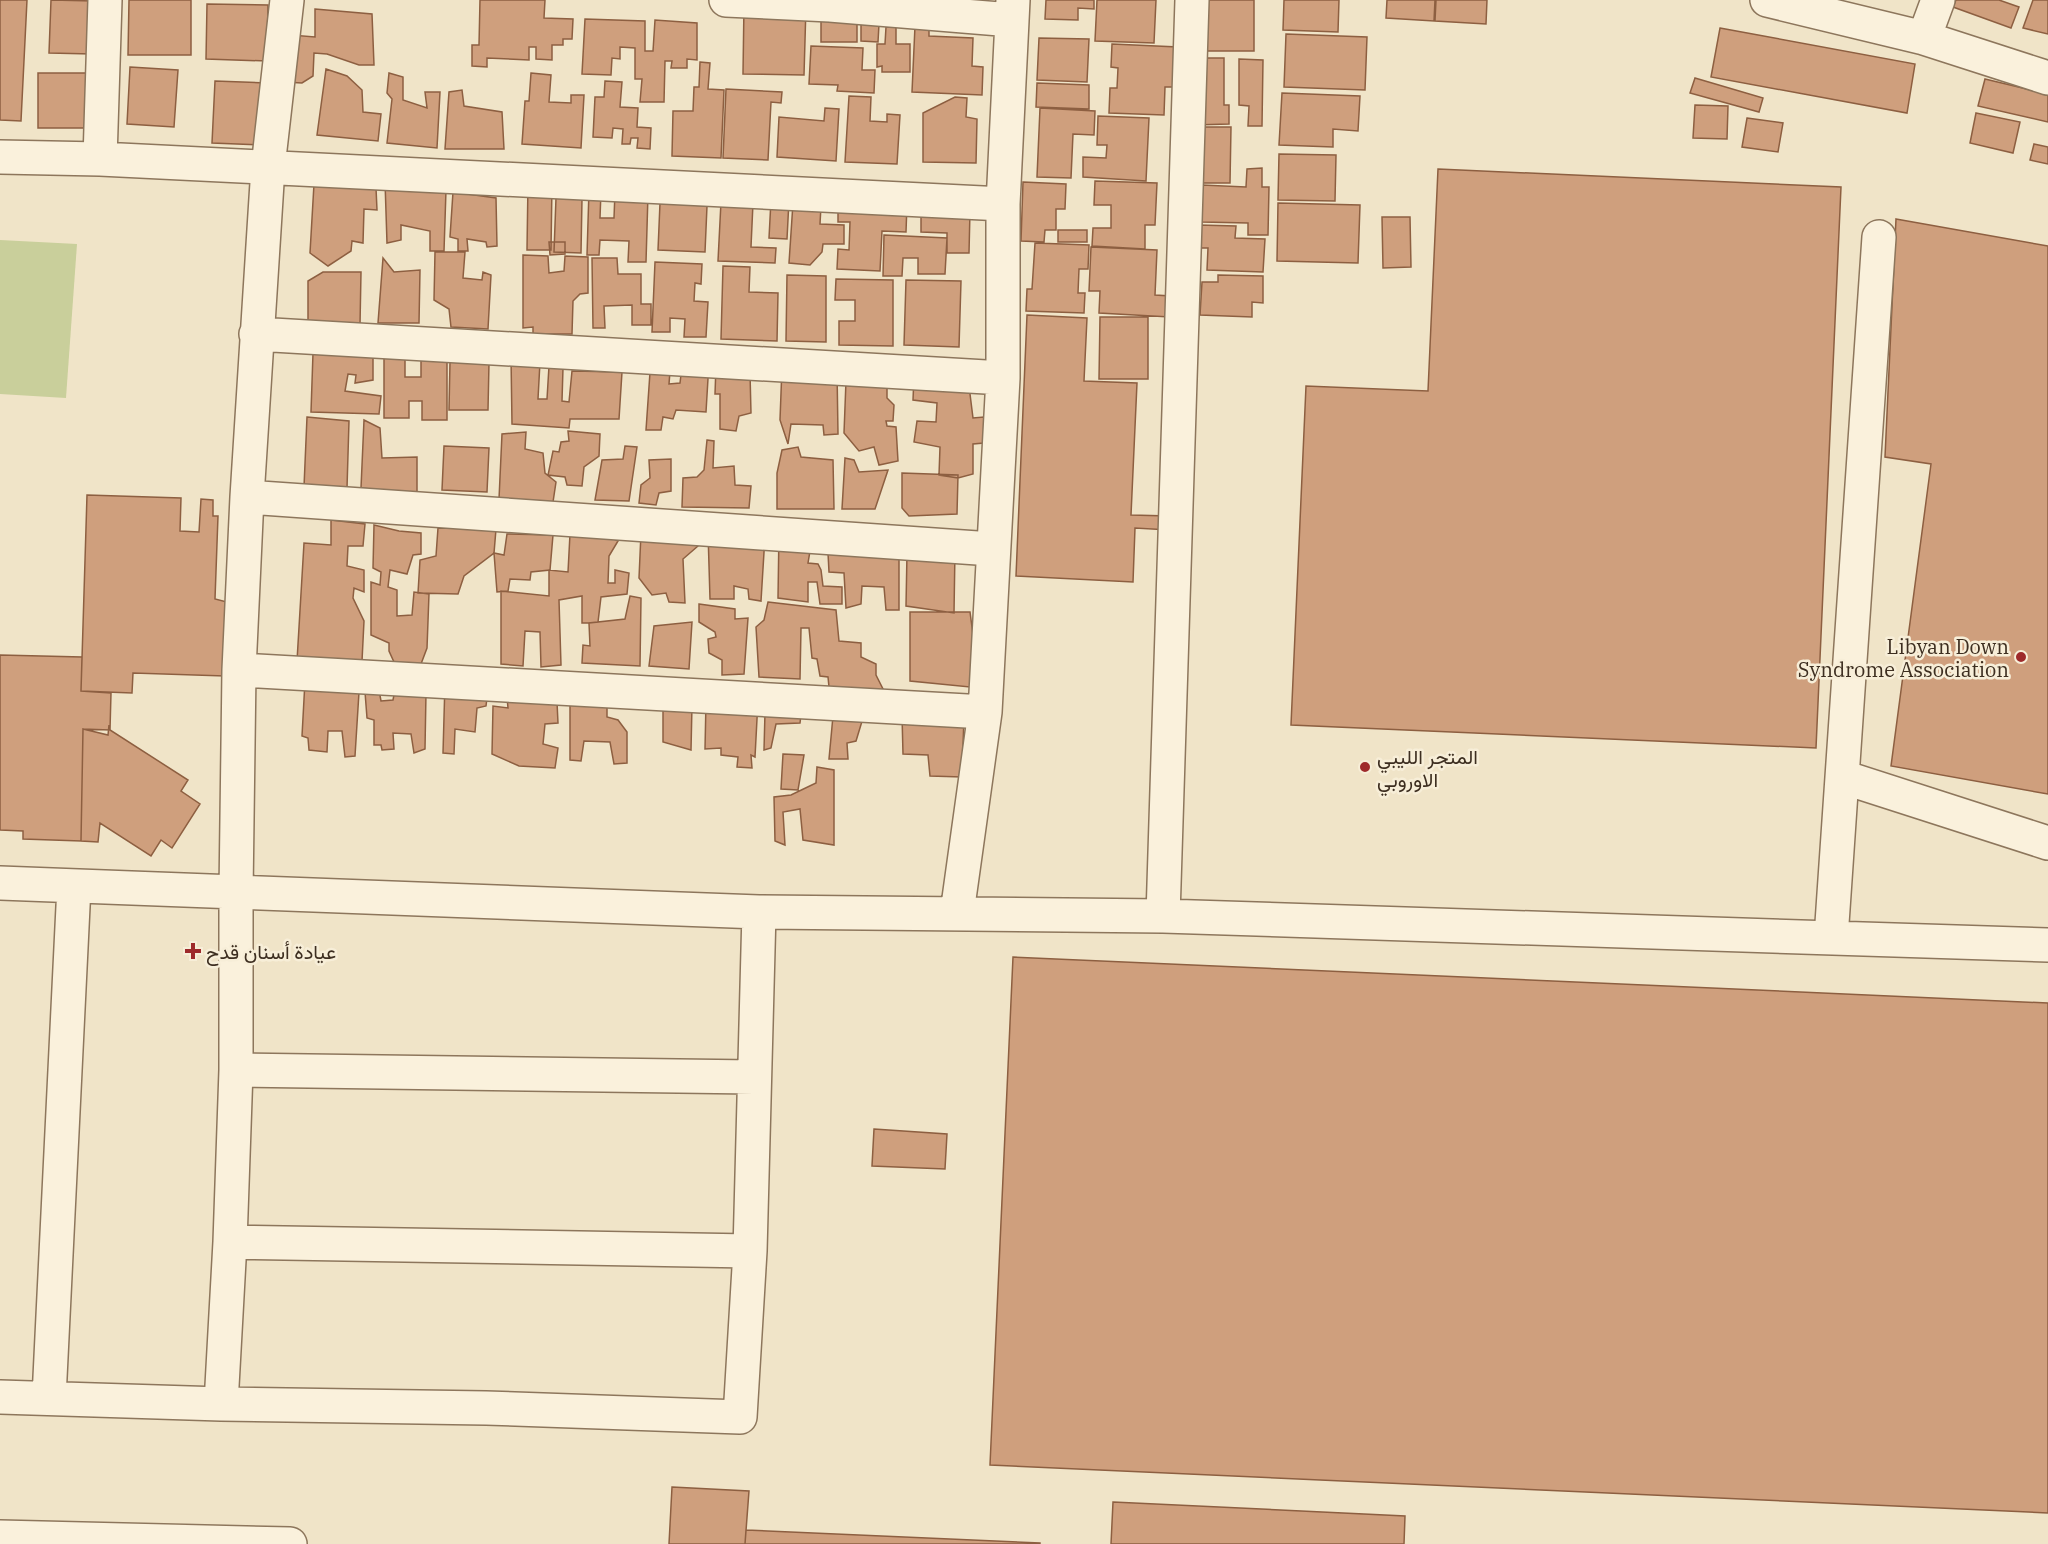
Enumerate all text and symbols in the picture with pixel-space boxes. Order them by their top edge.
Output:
place label: Libyan Down Syndrome Association [1798,633,2009,683]
marker: Libyan Down Syndrome Association [2014,650,2028,664]
place label: المتجر الليبي الاوروبي [1377,743,1478,797]
marker: المتجر الليبي الاوروبي [1358,760,1372,774]
place label: عيادة أسنان قدح [206,938,336,966]
marker: عيادة أسنان قدح [184,942,202,960]

